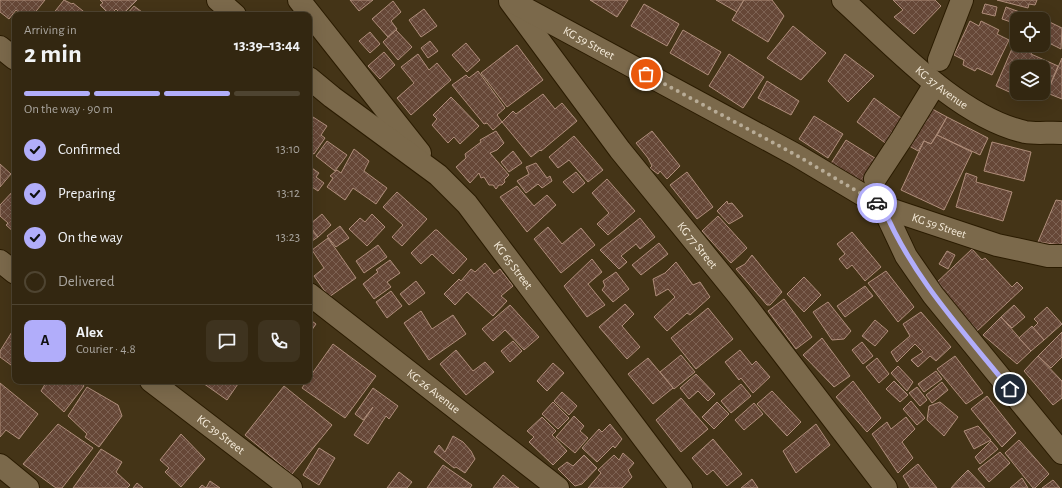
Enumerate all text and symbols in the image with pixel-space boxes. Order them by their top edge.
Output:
map controls [1010,12,1050,100]
button: locate [1010,12,1050,52]
text: Arriving in [24,24,77,37]
street label: KG 59 Street [561,24,617,62]
text: 13:39–13:44 [234,38,300,53]
text: 2 min [24,41,82,67]
pin [629,57,663,91]
button: layers [1010,60,1050,100]
icon: bag [635,63,657,85]
street label: KG 37 Avenue [913,64,970,111]
text: On the way · 90 m [24,103,113,116]
icon: check [24,139,46,161]
text: Confirmed [58,142,120,157]
text: 13:10 [276,143,300,156]
icon: check [24,183,46,205]
courier [857,183,897,223]
text: Preparing [58,186,115,201]
text: 13:12 [277,187,300,200]
icon: car [866,192,888,214]
street label: KG 59 Street [910,211,968,240]
street label: KG 77 Street [675,220,720,271]
icon: check [24,227,46,249]
text: On the way [58,230,123,245]
text: 13:23 [276,231,300,244]
street label: KG 65 Street [491,239,535,291]
text: Delivered [58,274,115,289]
button: chat [206,320,248,362]
button: phone [258,320,300,362]
text: Alex [76,325,103,340]
text: A [40,333,50,348]
text: Courier · 4.8 [76,343,136,356]
street label: KG 26 Avenue [405,367,462,415]
pin [993,372,1027,406]
icon: home [999,378,1021,400]
street label: KG 39 Street [195,413,247,456]

